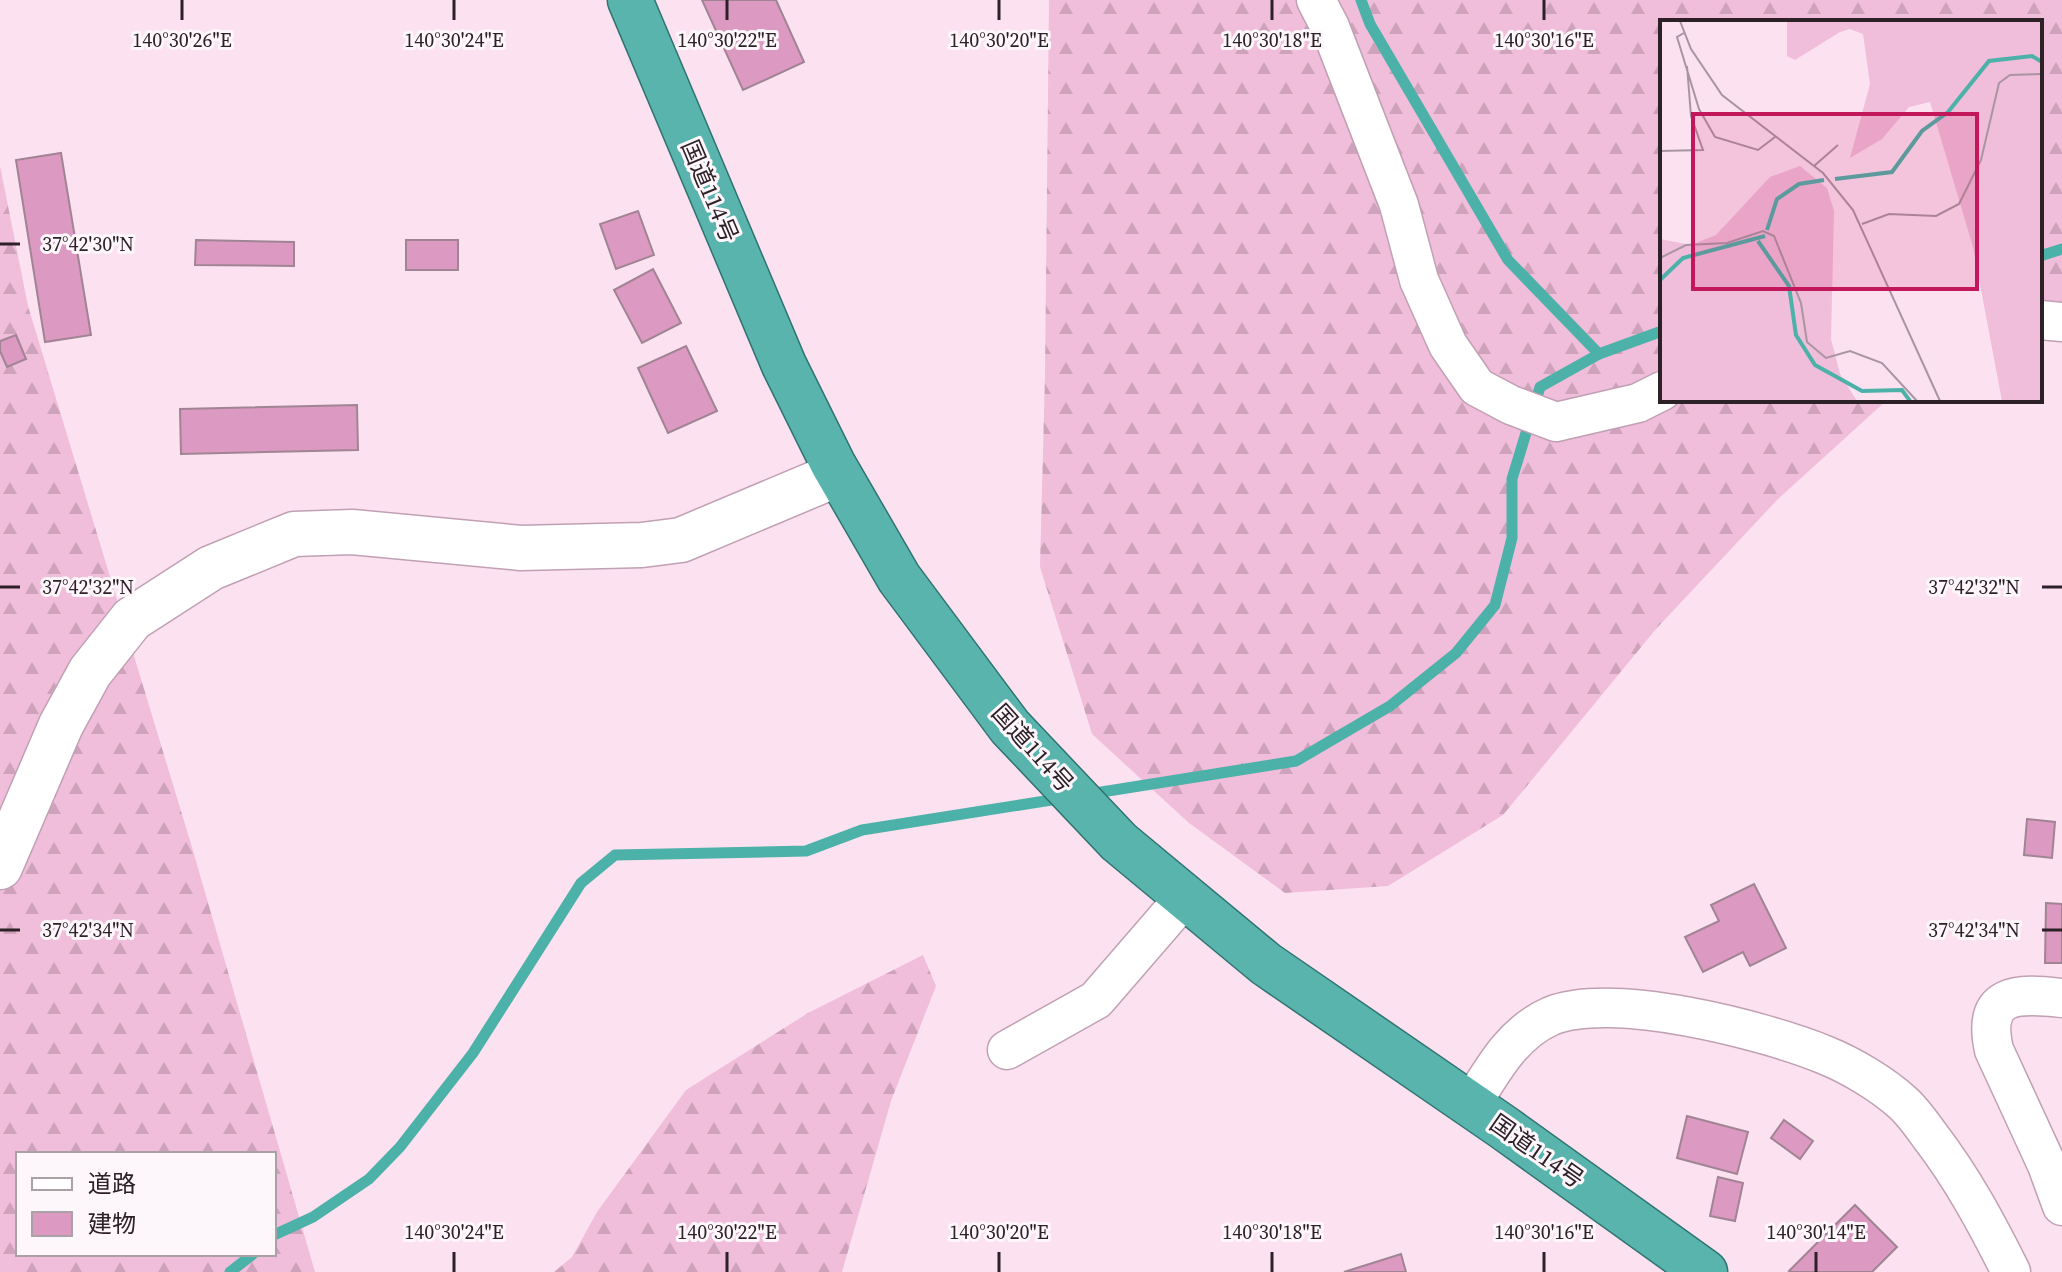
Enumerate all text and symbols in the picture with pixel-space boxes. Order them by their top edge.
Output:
inset map [1660,20,2042,402]
text: 140°30'26"E [132,26,232,54]
text: 140°30'24"E [404,26,504,54]
text: 140°30'22"E [677,26,777,54]
text: 140°30'20"E [949,26,1049,54]
text: 140°30'18"E [1222,26,1322,54]
text: 140°30'16"E [1494,26,1594,54]
street label: 国道114号 [674,135,746,247]
text: 37°42'30"N [42,230,134,258]
text: 37°42'32"N [42,573,134,601]
text: 37°42'32"N [1928,573,2020,601]
street label: 国道114号 [985,697,1081,799]
text: 37°42'34"N [42,916,134,944]
text: 37°42'34"N [1928,916,2020,944]
street label: 国道114号 [1483,1107,1591,1195]
legend [16,1152,276,1256]
text: 道路 [88,1167,136,1200]
text: 建物 [88,1207,136,1240]
text: 140°30'24"E [404,1218,504,1246]
text: 140°30'22"E [677,1218,777,1246]
text: 140°30'20"E [949,1218,1049,1246]
text: 140°30'18"E [1222,1218,1322,1246]
text: 140°30'16"E [1494,1218,1594,1246]
text: 140°30'14"E [1766,1218,1866,1246]

